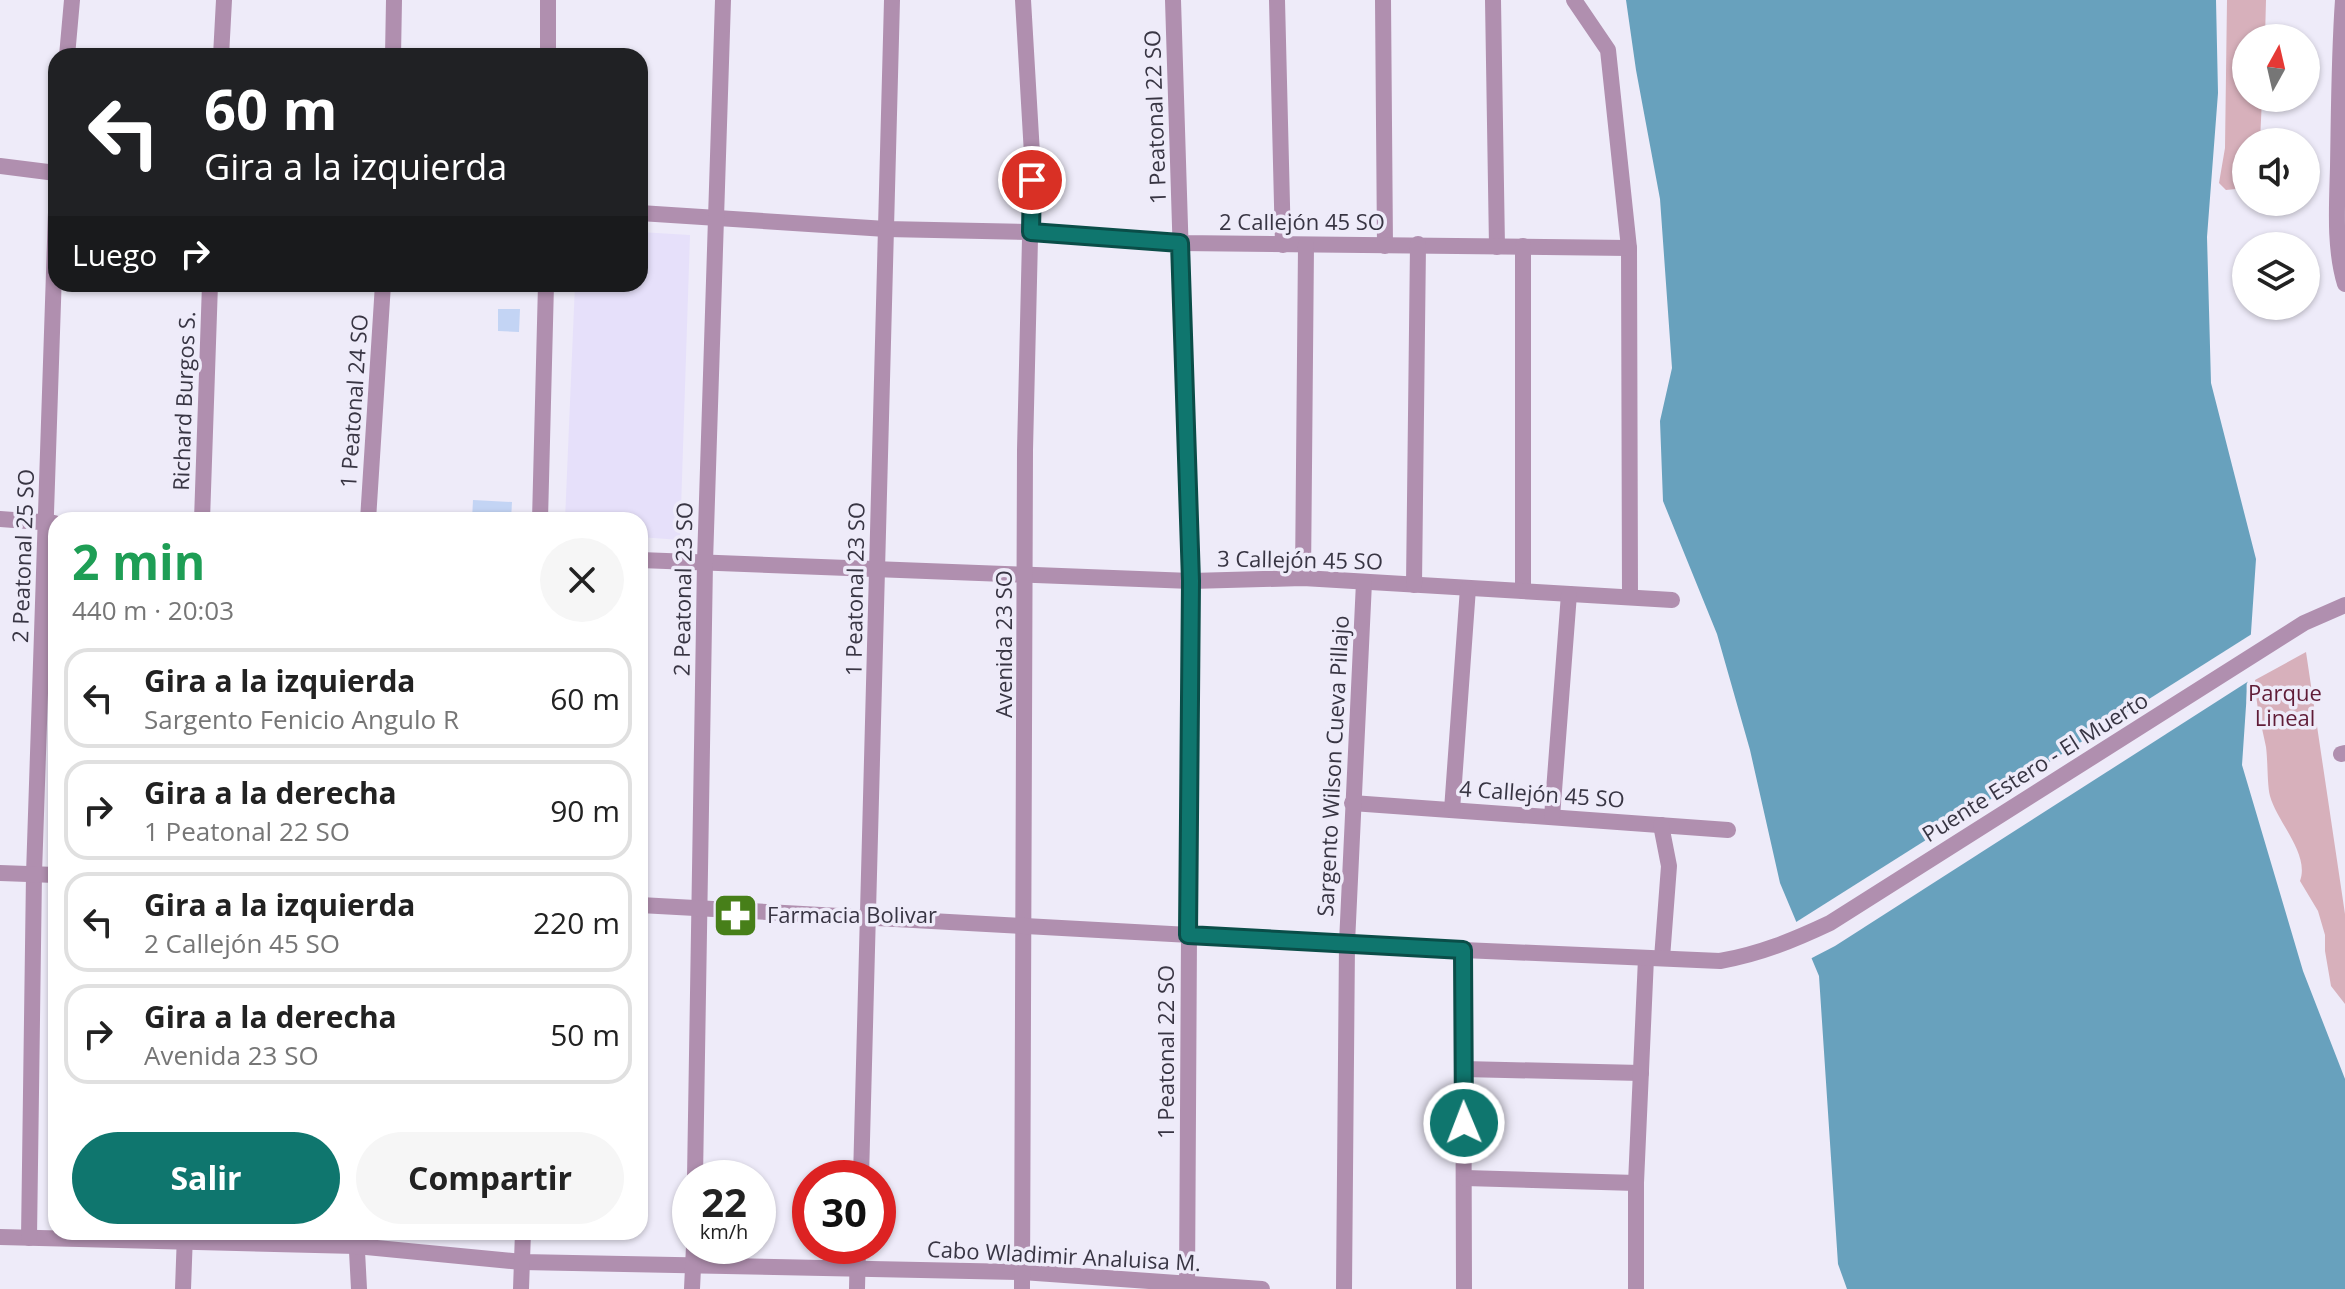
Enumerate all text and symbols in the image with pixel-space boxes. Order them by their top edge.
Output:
north arrow [2232,24,2320,112]
map controls [2232,24,2320,320]
street label: 1 Peatonal 22 SO [1136,29,1172,205]
text: 60 m [204,70,338,146]
icon: left [72,80,176,184]
button: sound [2232,128,2320,216]
text: Gira a la izquierda [204,142,507,191]
pin [998,146,1066,214]
icon: arrive [1010,158,1054,202]
street label: 2 Callejón 45 SO [1219,206,1385,236]
icon: right [173,232,217,276]
button: layers [2232,232,2320,320]
text: Luego [72,234,157,275]
street label: Richard Burgos S. [165,311,201,491]
street label: 1 Peatonal 24 SO [332,313,374,489]
street label: 2 Peatonal 25 SO [4,468,40,644]
street label: 2 Peatonal 23 SO [665,502,699,676]
street label: 1 Peatonal 23 SO [837,502,871,676]
text: 2 min [72,529,205,594]
button: close [540,538,624,622]
street label: 3 Callejón 45 SO [1217,543,1383,575]
street label: Avenida 23 SO [988,570,1018,718]
text: 440 m · 20:03 [72,592,234,628]
street label: Sargento Wilson Cueva Pillajo [1309,614,1355,917]
text: Gira a la izquierda [144,660,416,701]
icon: left [76,676,120,720]
park label: Parque Lineal [2248,677,2322,732]
text: 60 m [550,678,620,719]
street label: Puente Estero - El Muerto [1916,684,2153,848]
text: Sargento Fenicio Angulo R [144,701,459,737]
text: Gira a la derecha [144,772,397,813]
street label: 4 Callejón 45 SO [1458,772,1626,814]
icon: right [76,788,120,832]
text: 90 m [550,790,620,831]
text: 1 Peatonal 22 SO [144,813,350,849]
text: Gira a la izquierda [144,884,416,925]
pharmacy icon: Farmacia Bolivar [712,891,760,939]
place label: Farmacia Bolivar [767,899,937,929]
icon: left [76,900,120,944]
text: 220 m [533,902,620,943]
text: 2 Callejón 45 SO [144,925,340,961]
street label: 1 Peatonal 22 SO [1150,965,1180,1139]
text: Gira a la derecha [144,996,397,1037]
icon: right [76,1012,120,1056]
text: 50 m [550,1014,620,1055]
text: Avenida 23 SO [144,1037,319,1073]
position arrow [1422,1081,1506,1165]
button: Salir [72,1132,340,1224]
button: Compartir [356,1132,624,1224]
speed limit sign: 30 [792,1160,896,1264]
text: 22 [701,1174,747,1229]
text: km/h [700,1218,748,1245]
street label: Cabo Wladimir Analuisa M. [926,1233,1202,1277]

